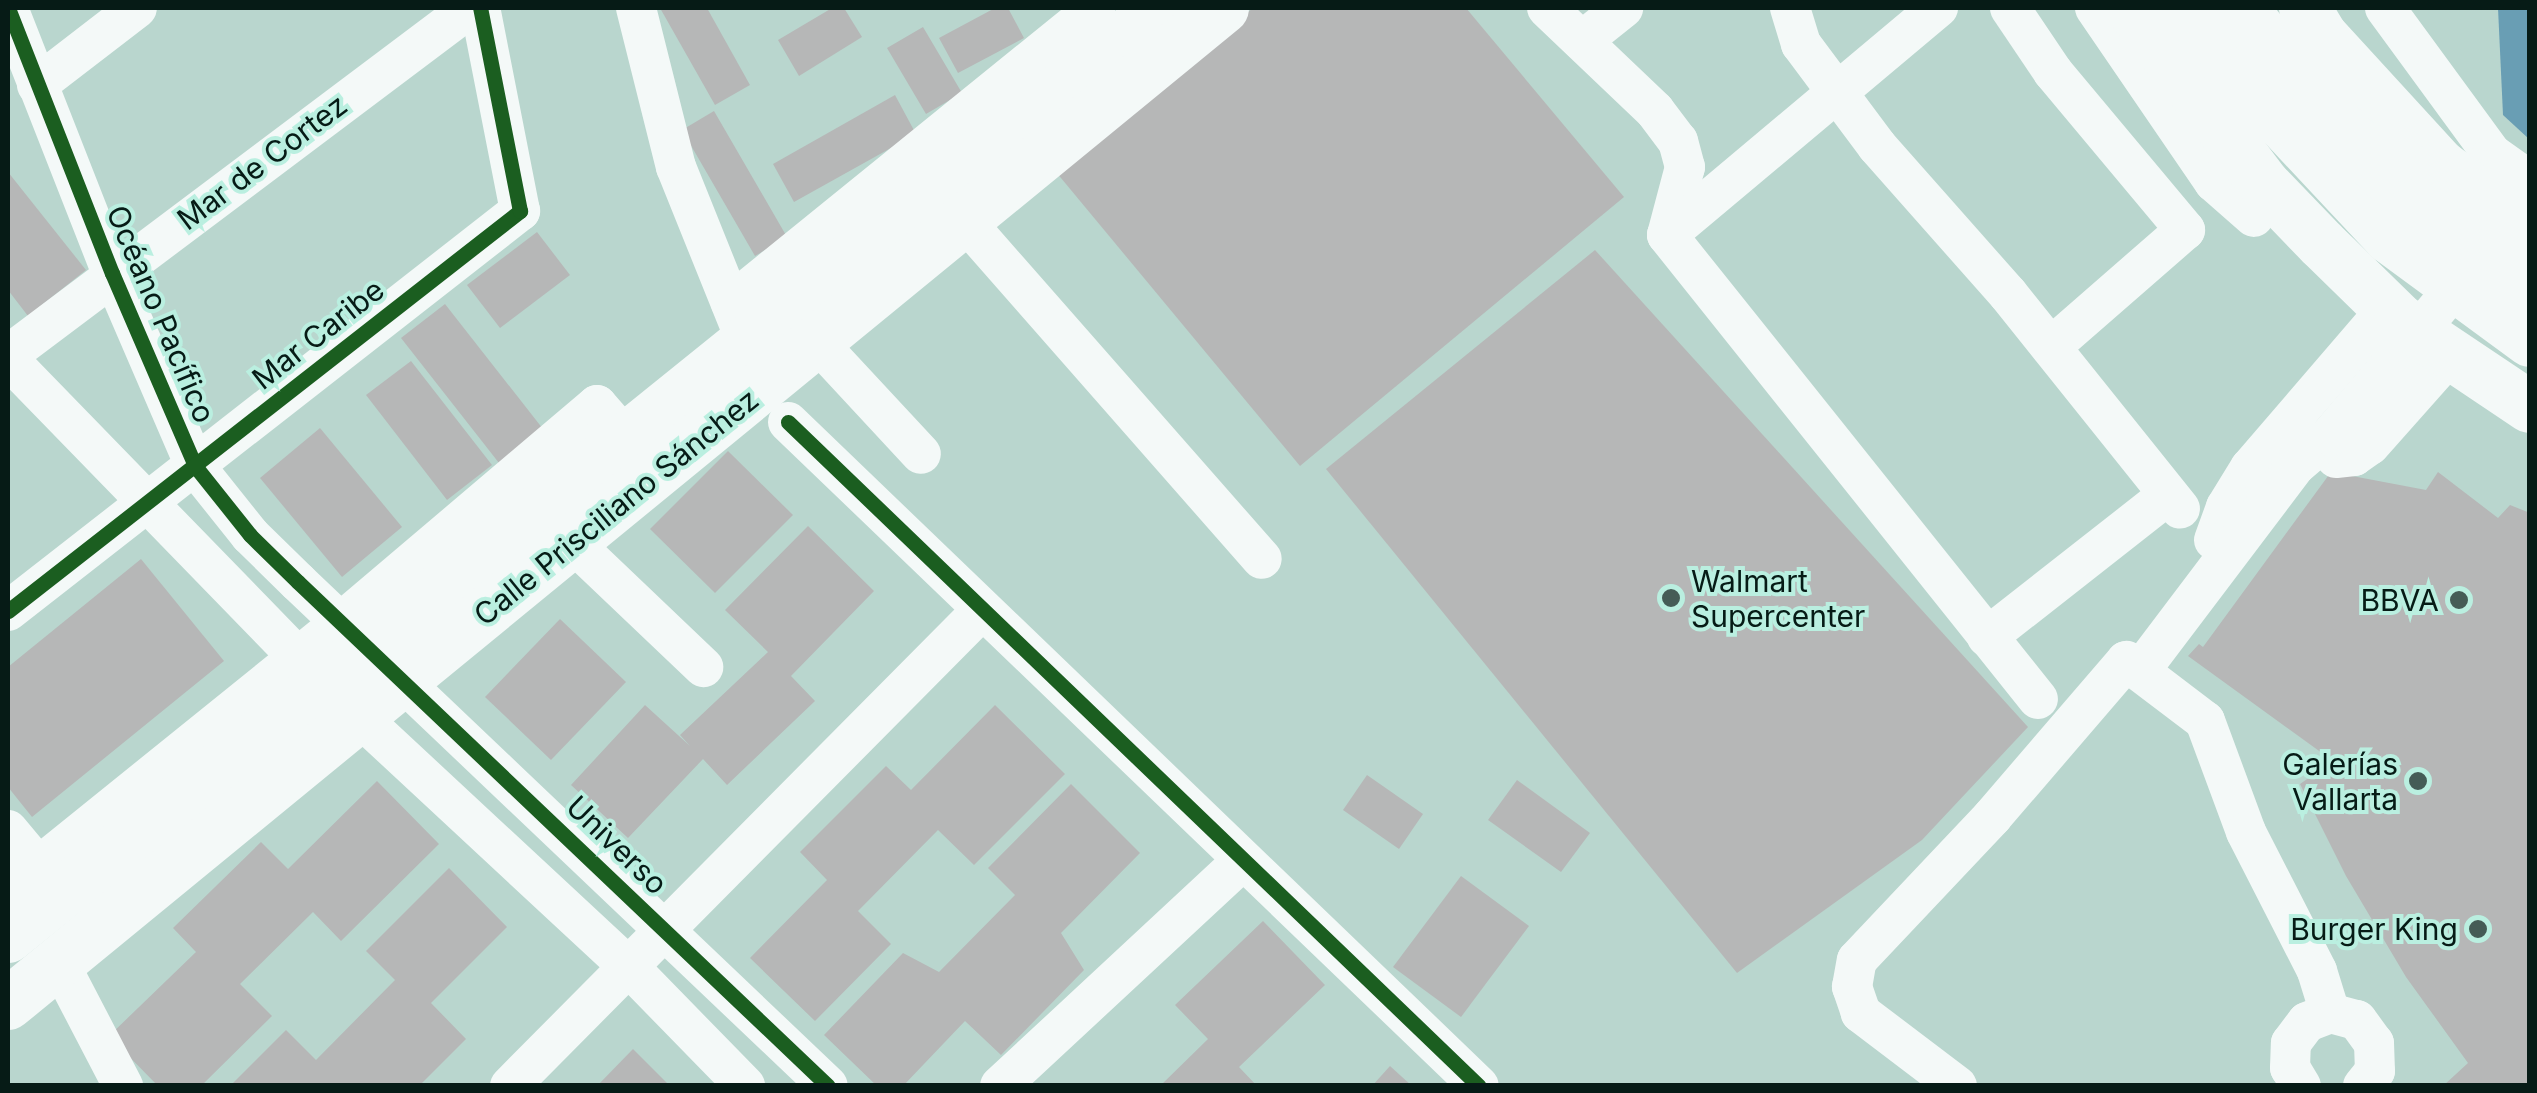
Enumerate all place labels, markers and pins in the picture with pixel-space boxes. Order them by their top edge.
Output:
place label: Walmart Supercenter [1691,563,1865,634]
place label: BBVA [2360,582,2439,618]
marker: Walmart Supercenter [1660,587,1682,609]
marker: BBVA [2448,589,2470,611]
place label: Galerías Vallarta [2282,746,2398,816]
marker: Galerías Vallarta [2407,770,2429,792]
place label: Burger King [2290,911,2458,947]
marker: Burger King [2467,918,2489,940]

